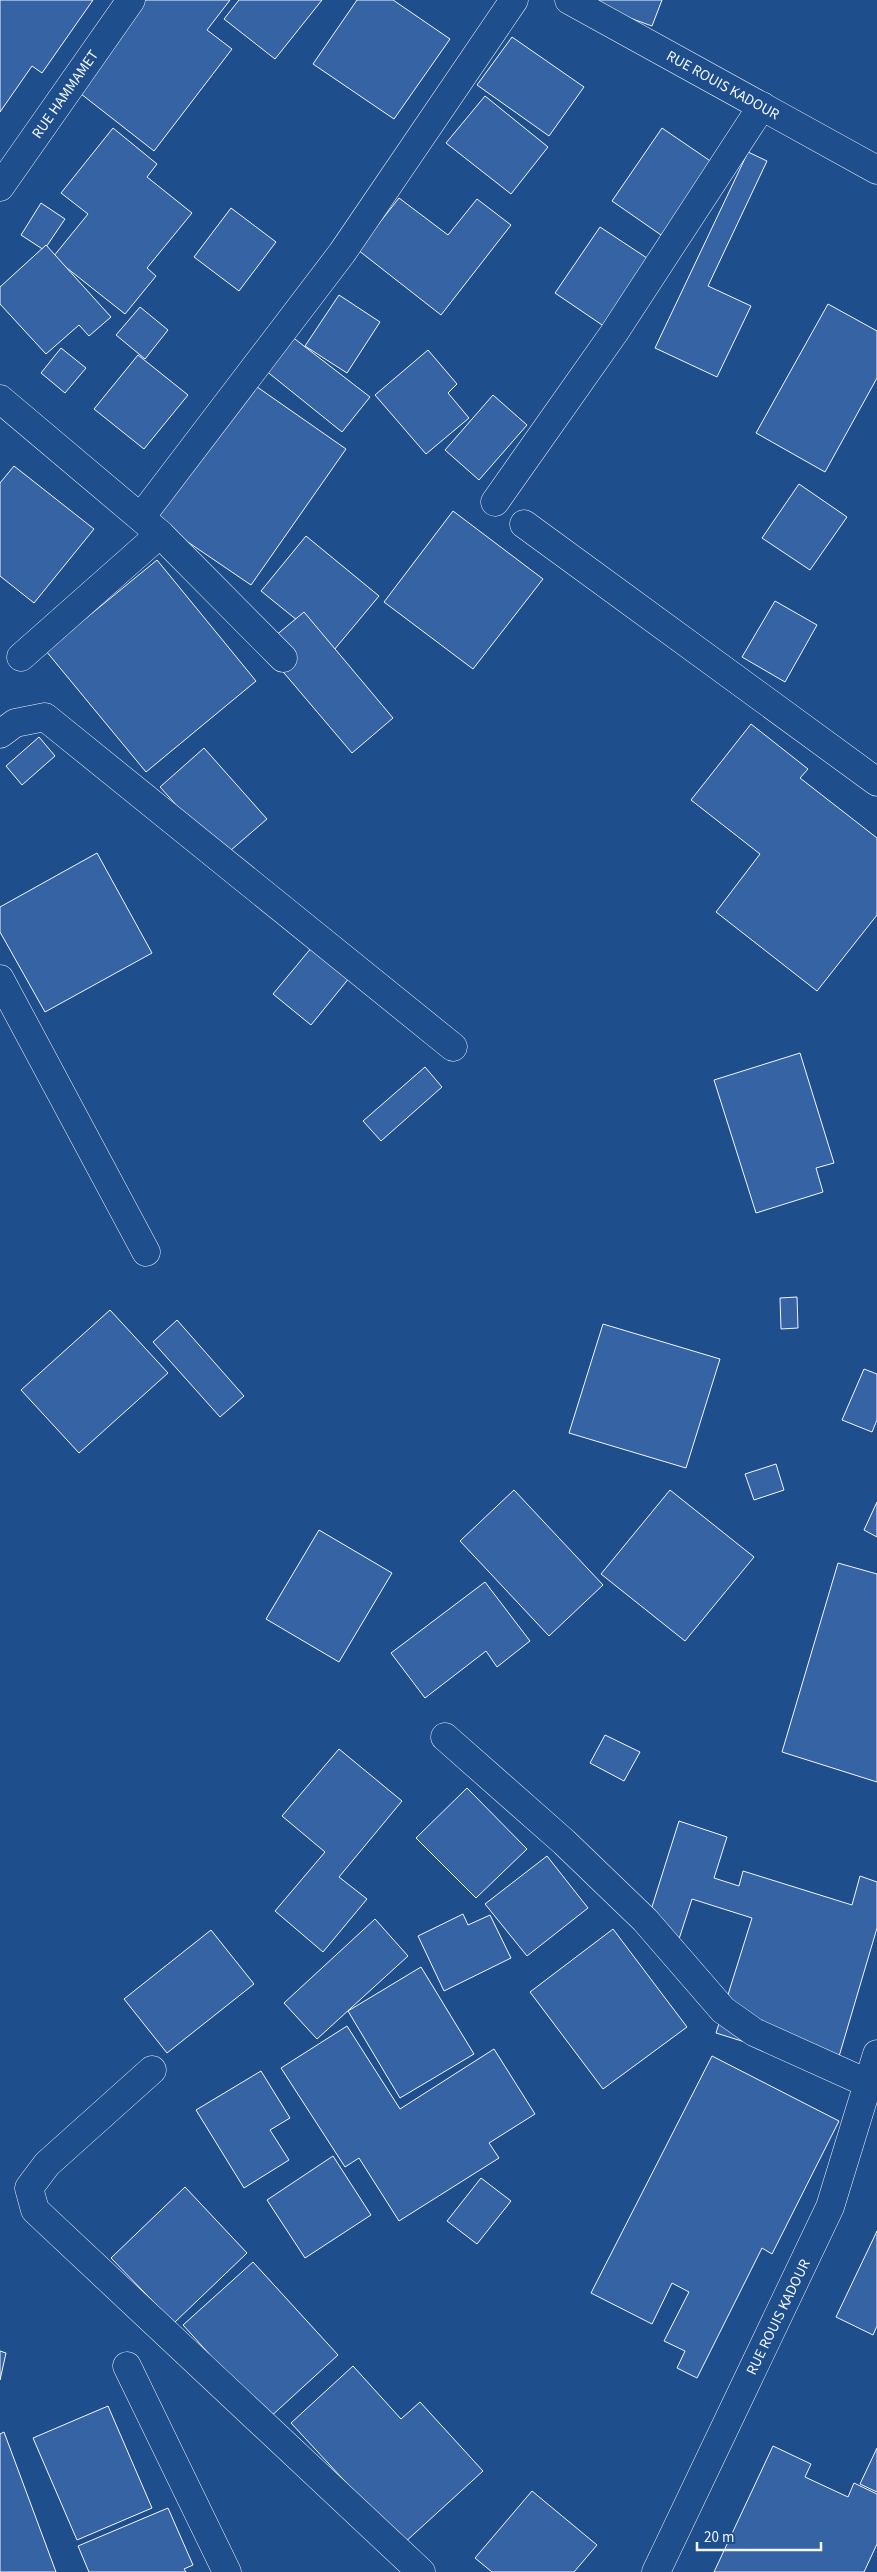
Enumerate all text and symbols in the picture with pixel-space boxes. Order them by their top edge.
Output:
street label: RUE HAMMAMET [27,46,104,143]
street label: RUE ROUIS KADOUR [662,46,783,125]
street label: RUE ROUIS KADOUR [741,2255,816,2379]
scale bar [697,2520,821,2552]
text: 20 m [704,2527,734,2548]

